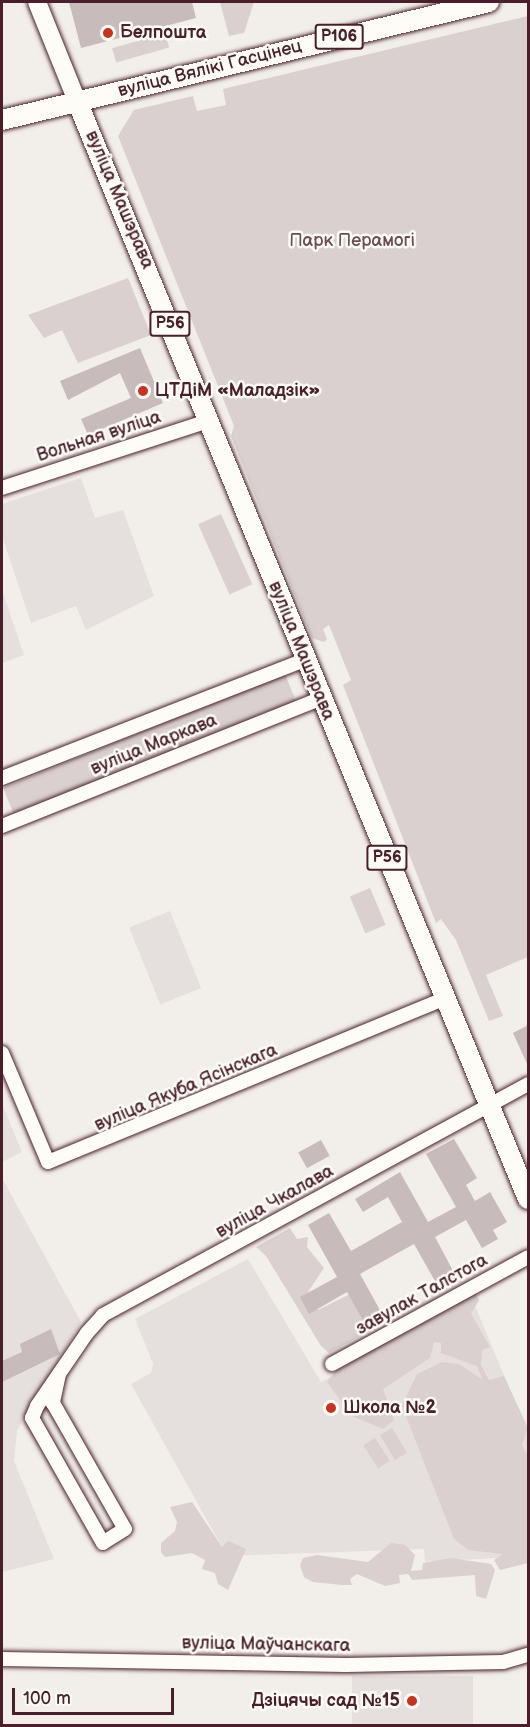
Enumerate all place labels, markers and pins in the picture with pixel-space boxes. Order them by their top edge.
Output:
place label: Белпошта [120,22,206,44]
marker: Белпошта [101,26,115,40]
place label: ЦТДіМ «Маладзік» [155,380,320,402]
marker: ЦТДіМ «Маладзік» [136,384,150,398]
place label: Школа №2 [343,1397,436,1419]
marker: Школа №2 [324,1401,338,1415]
place label: Дзіцячы сад №15 [252,1690,400,1712]
marker: Дзіцячы сад №15 [405,1694,419,1708]

